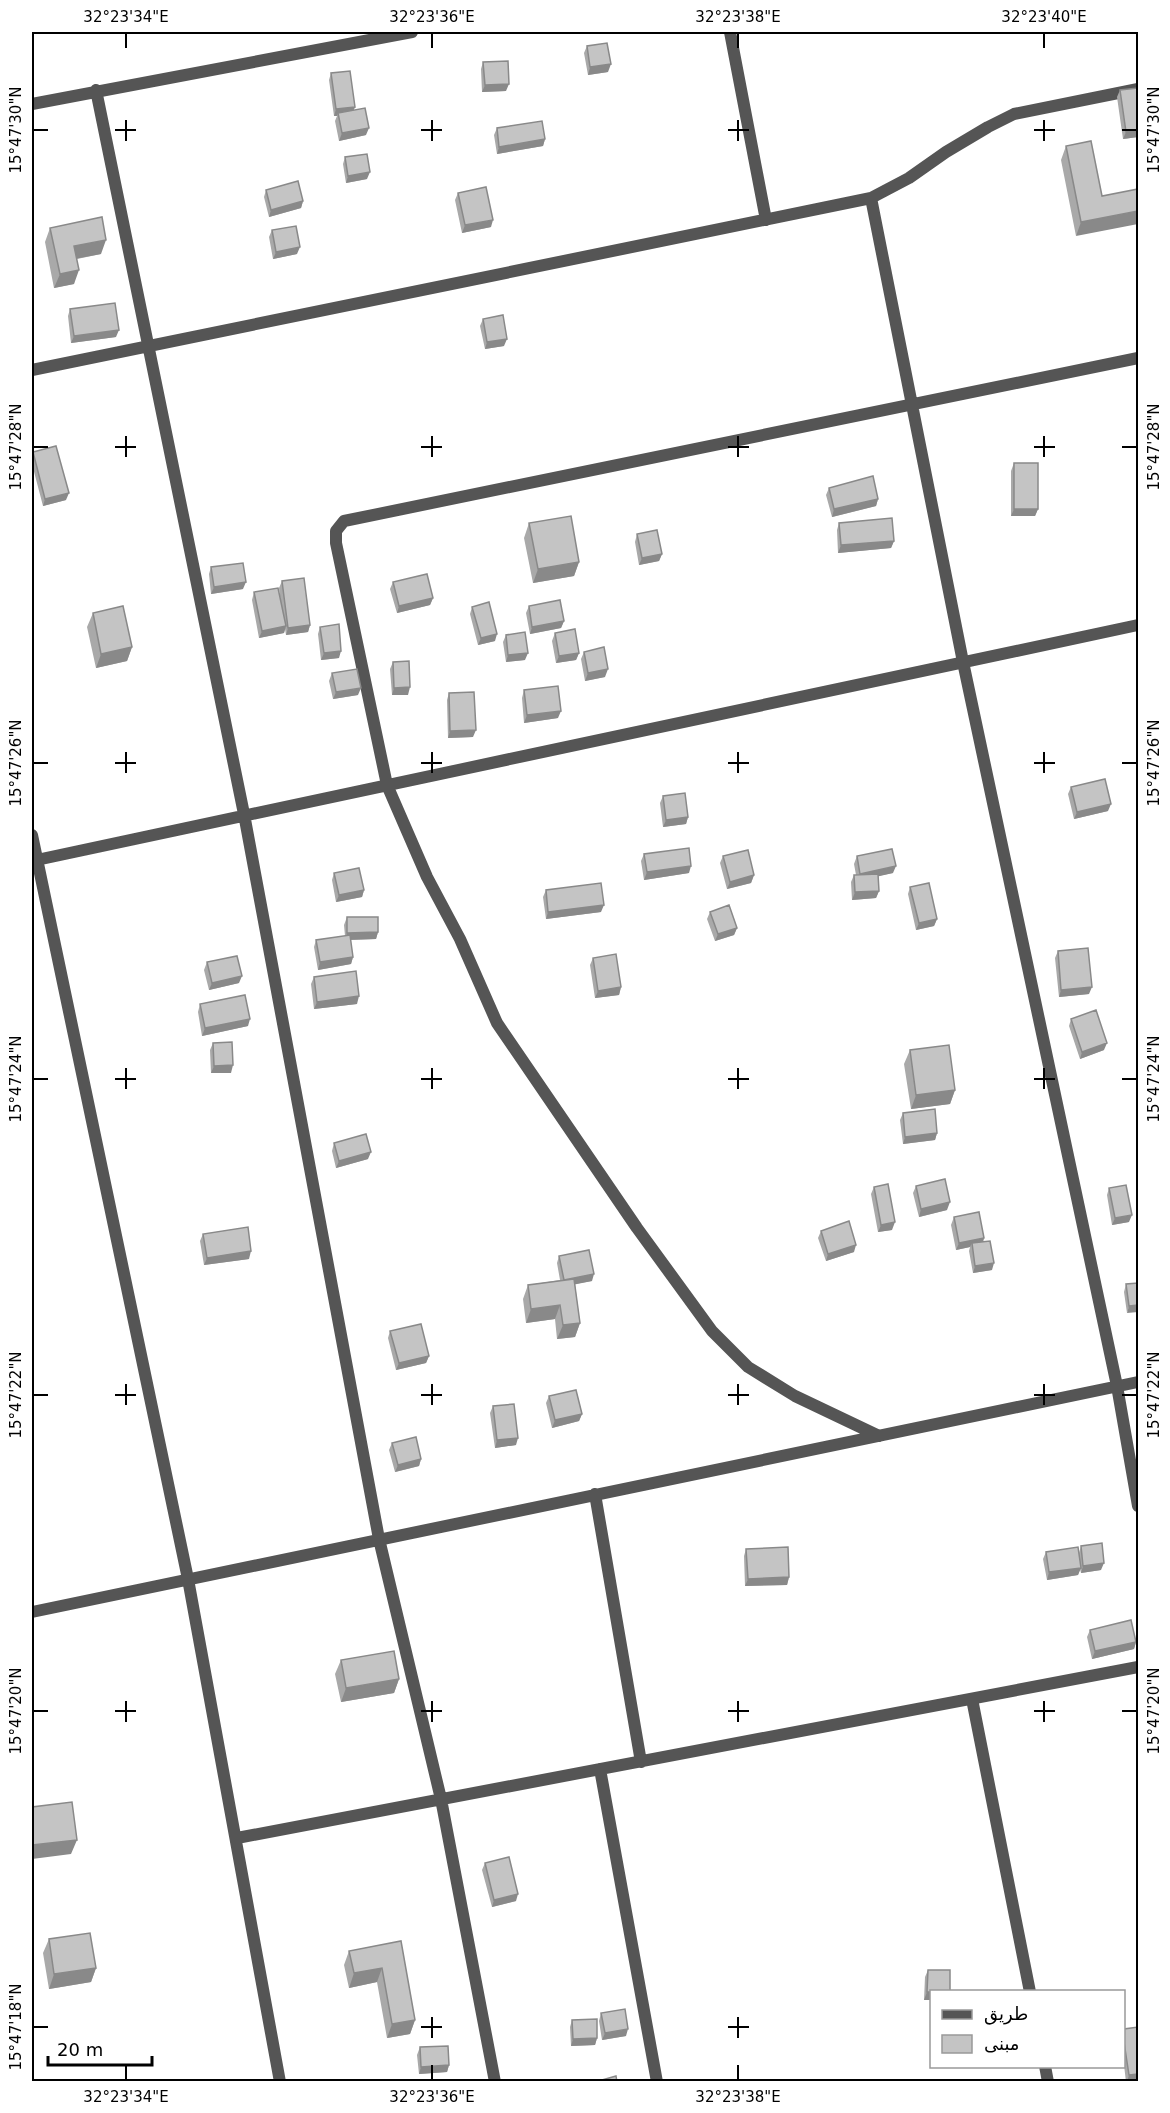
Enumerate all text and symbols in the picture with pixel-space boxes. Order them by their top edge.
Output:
text: 32°23'34"E [83,8,169,26]
text: 32°23'36"E [389,8,475,26]
text: 32°23'38"E [695,8,781,26]
text: 32°23'40"E [1001,8,1087,26]
text: 15°47'30"N [7,86,25,174]
text: 15°47'30"N [1145,86,1163,174]
text: 15°47'28"N [7,403,25,491]
text: 15°47'28"N [1145,403,1163,491]
text: 15°47'26"N [7,719,25,807]
text: 15°47'26"N [1145,719,1163,807]
text: 15°47'24"N [7,1035,25,1123]
text: 15°47'24"N [1145,1035,1163,1123]
text: 15°47'22"N [7,1351,25,1439]
text: 15°47'22"N [1145,1351,1163,1439]
text: 15°47'20"N [7,1667,25,1755]
text: 15°47'20"N [1145,1667,1163,1755]
text: 15°47'18"N [7,1983,25,2071]
legend [930,1990,1125,2068]
text: طريق [984,2003,1028,2025]
scale bar [48,2029,152,2067]
text: مبنى [984,2033,1020,2054]
text: 20 m [57,2039,103,2060]
text: 32°23'34"E [83,2088,169,2106]
text: 32°23'36"E [389,2088,475,2106]
text: 32°23'38"E [695,2088,781,2106]

